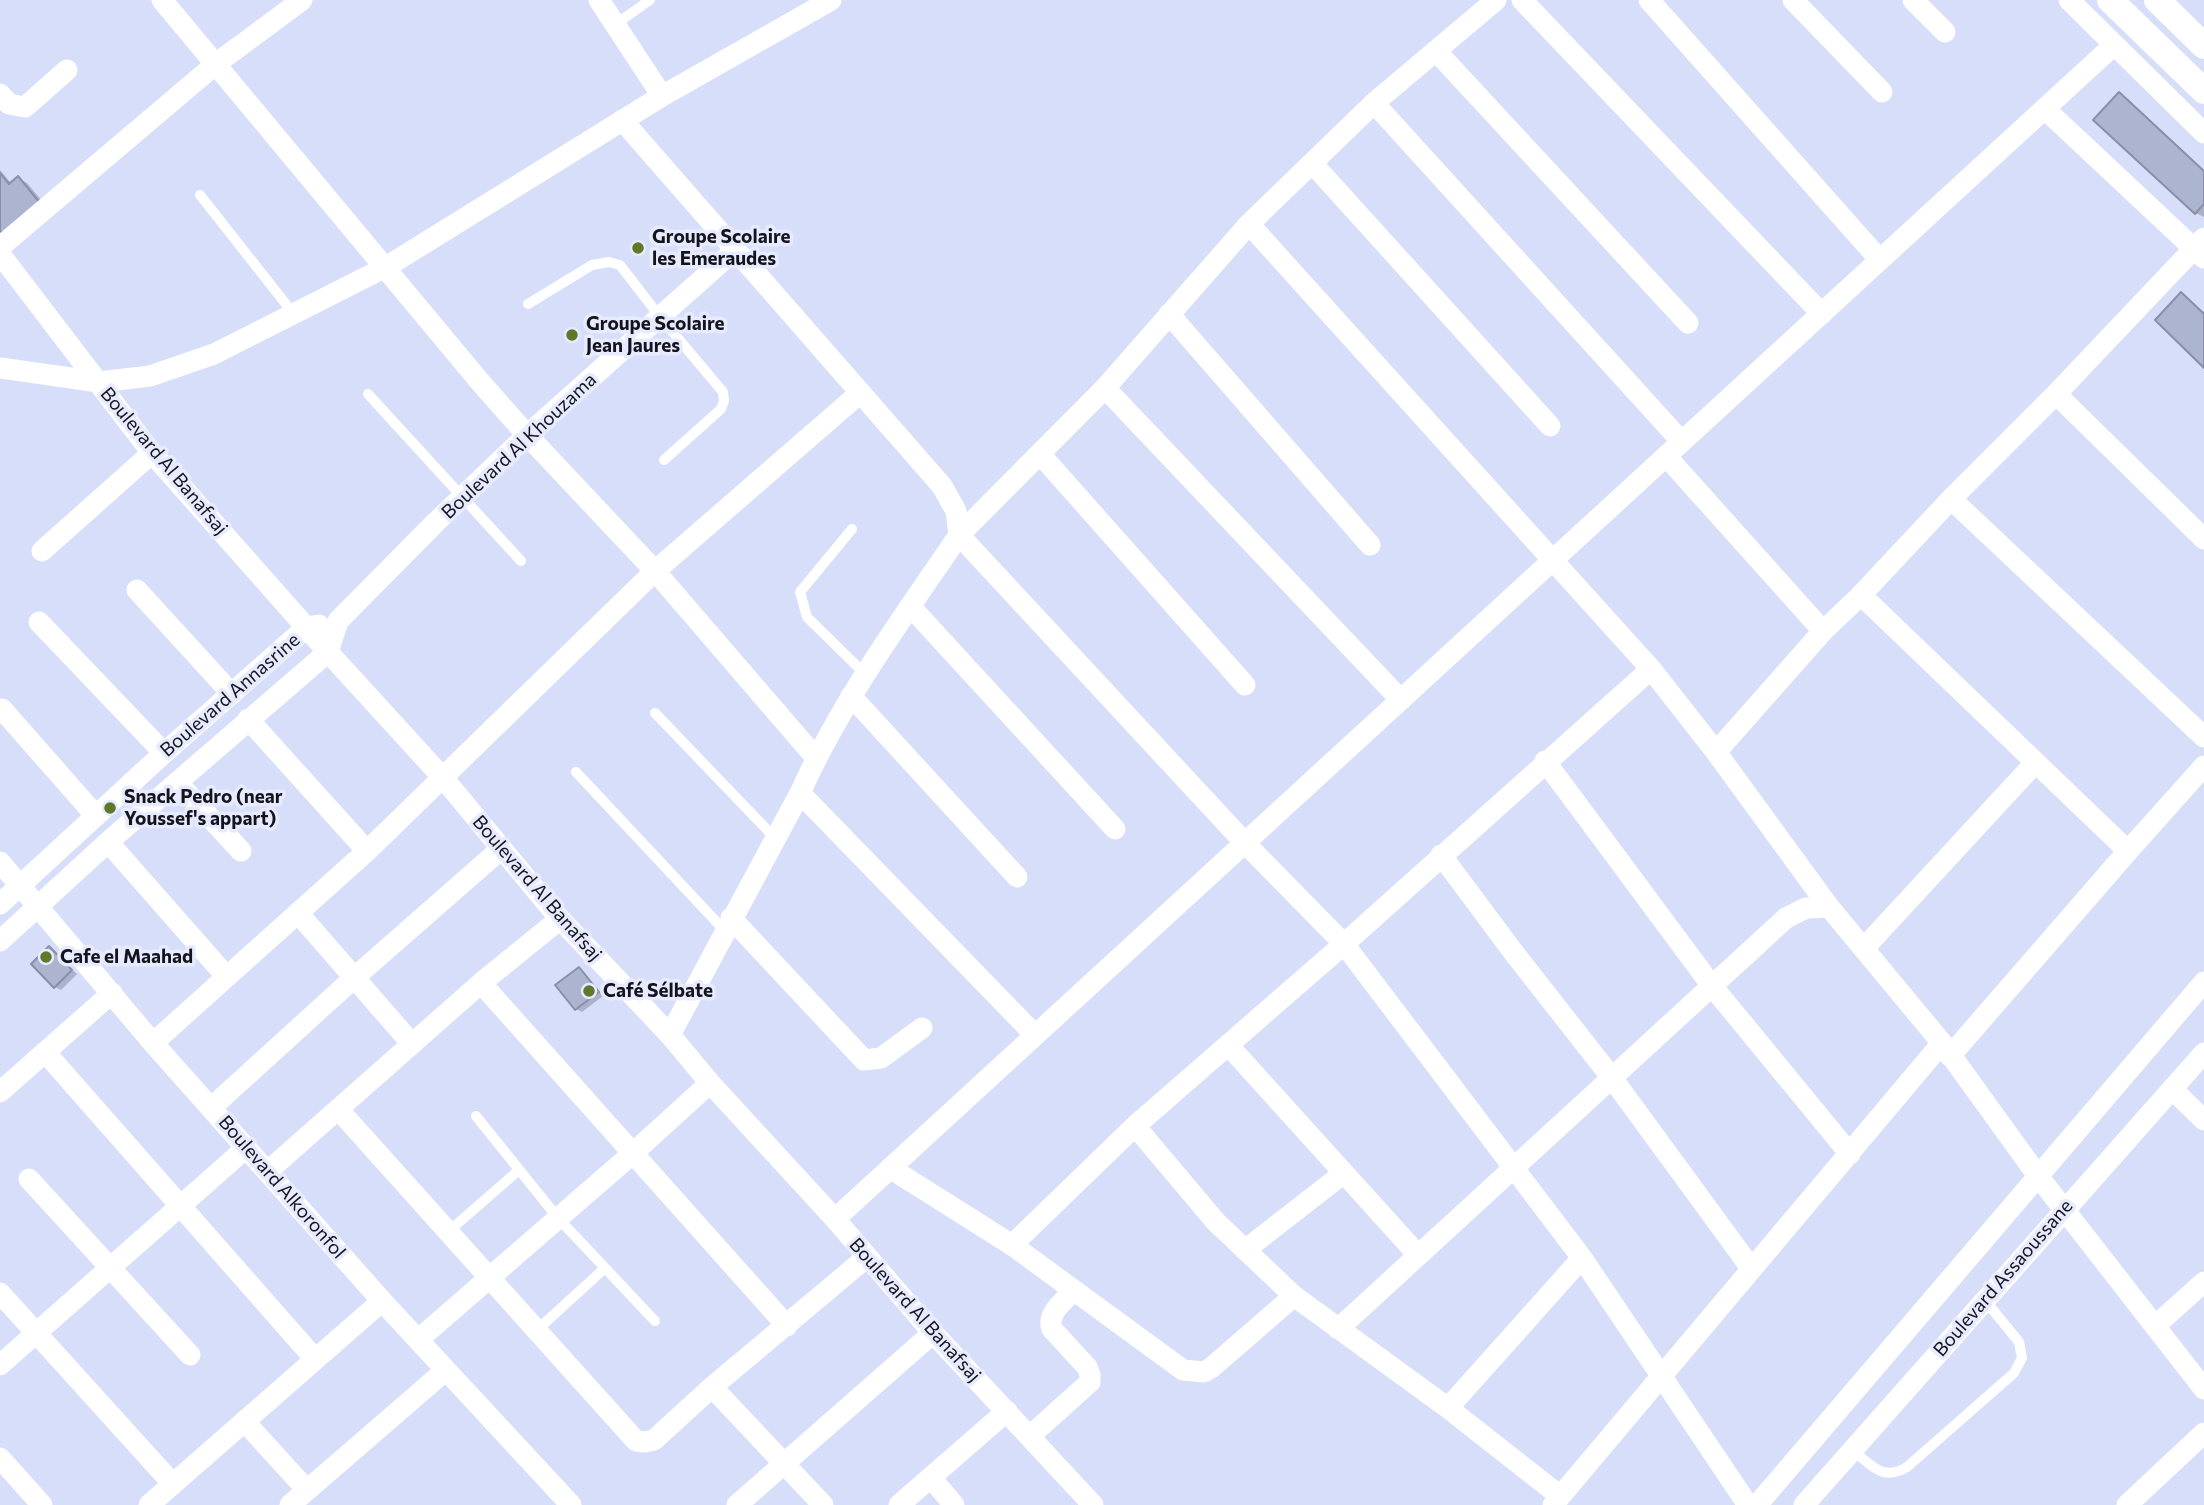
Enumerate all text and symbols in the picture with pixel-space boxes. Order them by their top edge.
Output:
place label: Groupe Scolaire les Emeraudes [652,226,791,270]
marker: Groupe Scolaire les Emeraudes [630,240,646,256]
place label: Groupe Scolaire Jean Jaures [586,313,725,357]
marker: Groupe Scolaire Jean Jaures [564,327,580,343]
street label: Boulevard Al Khouzama [437,368,601,524]
street label: Boulevard Al Banafsaj [96,383,232,539]
street label: Boulevard Annasrine [156,628,304,762]
place label: Snack Pedro (near Youssef's appart) [124,786,283,830]
marker: Snack Pedro (near Youssef's appart) [102,800,118,816]
street label: Boulevard Al Banafsaj [468,811,606,965]
place label: Cafe el Maahad [60,946,193,968]
marker: Cafe el Maahad [38,949,54,965]
place label: Café Sélbate [603,980,713,1002]
marker: Café Sélbate [581,983,597,999]
street label: Boulevard Alkoronfol [214,1111,350,1263]
street label: Boulevard Assaoussane [1929,1195,2077,1361]
street label: Boulevard Al Banafsaj [844,1233,986,1387]

